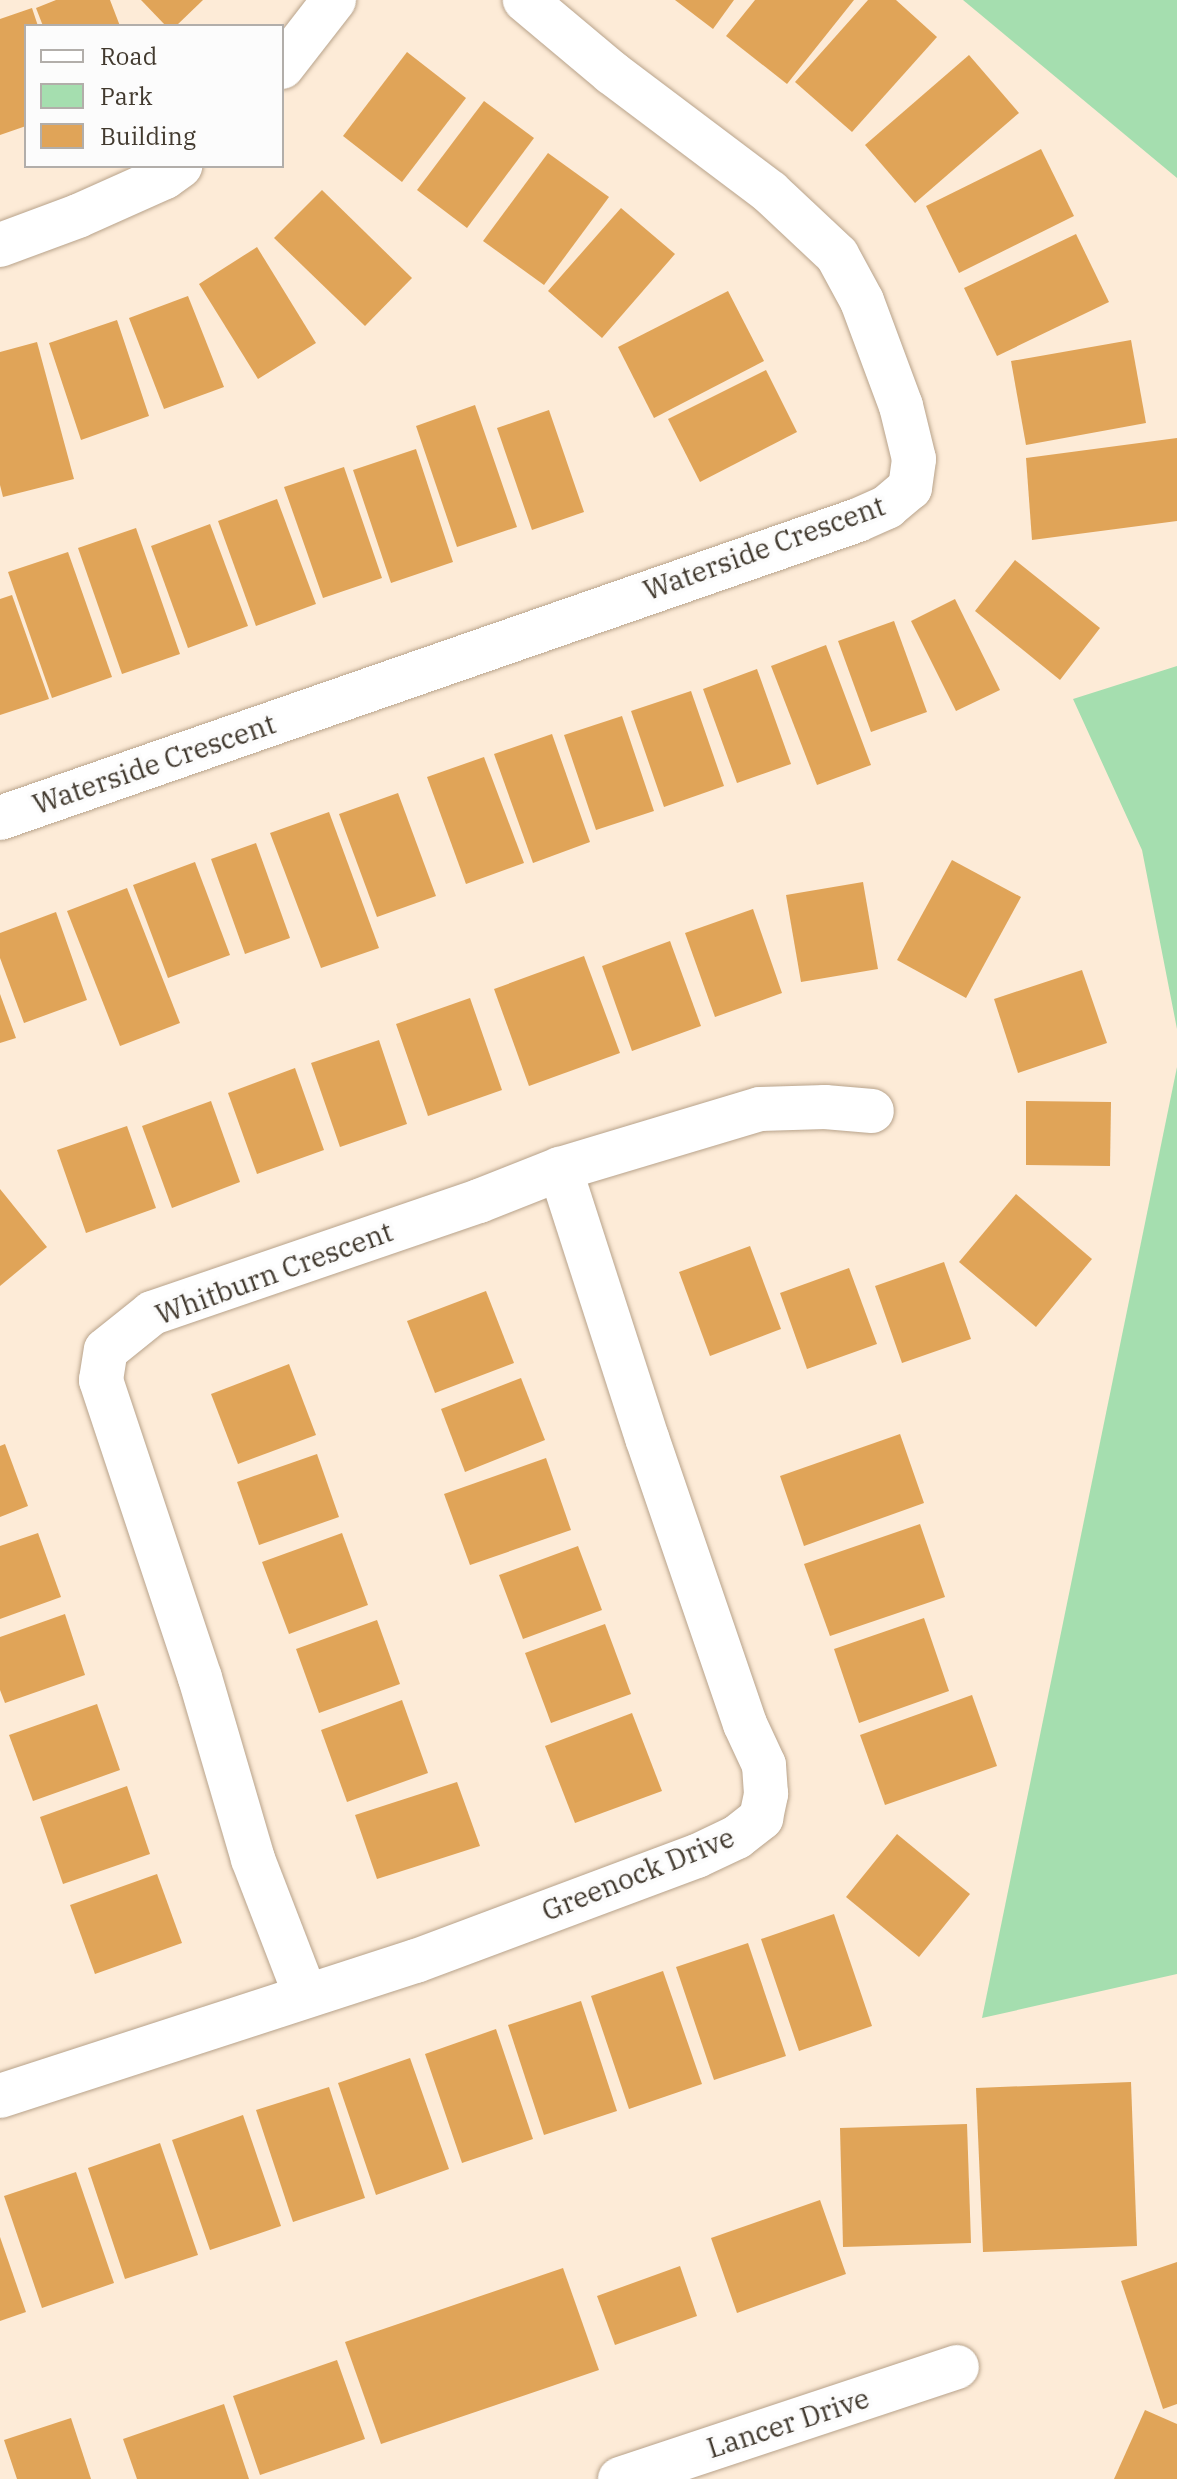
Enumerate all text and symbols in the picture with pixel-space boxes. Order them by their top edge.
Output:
legend [24,24,284,168]
text: Road [100,40,157,72]
text: Park [100,80,152,112]
text: Building [100,120,196,152]
street label: Waterside Crescent [639,489,889,607]
street label: Waterside Crescent [28,707,280,821]
street label: Whitburn Crescent [151,1214,397,1332]
street label: Greenock Drive [537,1820,739,1928]
street label: Lancer Drive [703,2381,873,2465]

